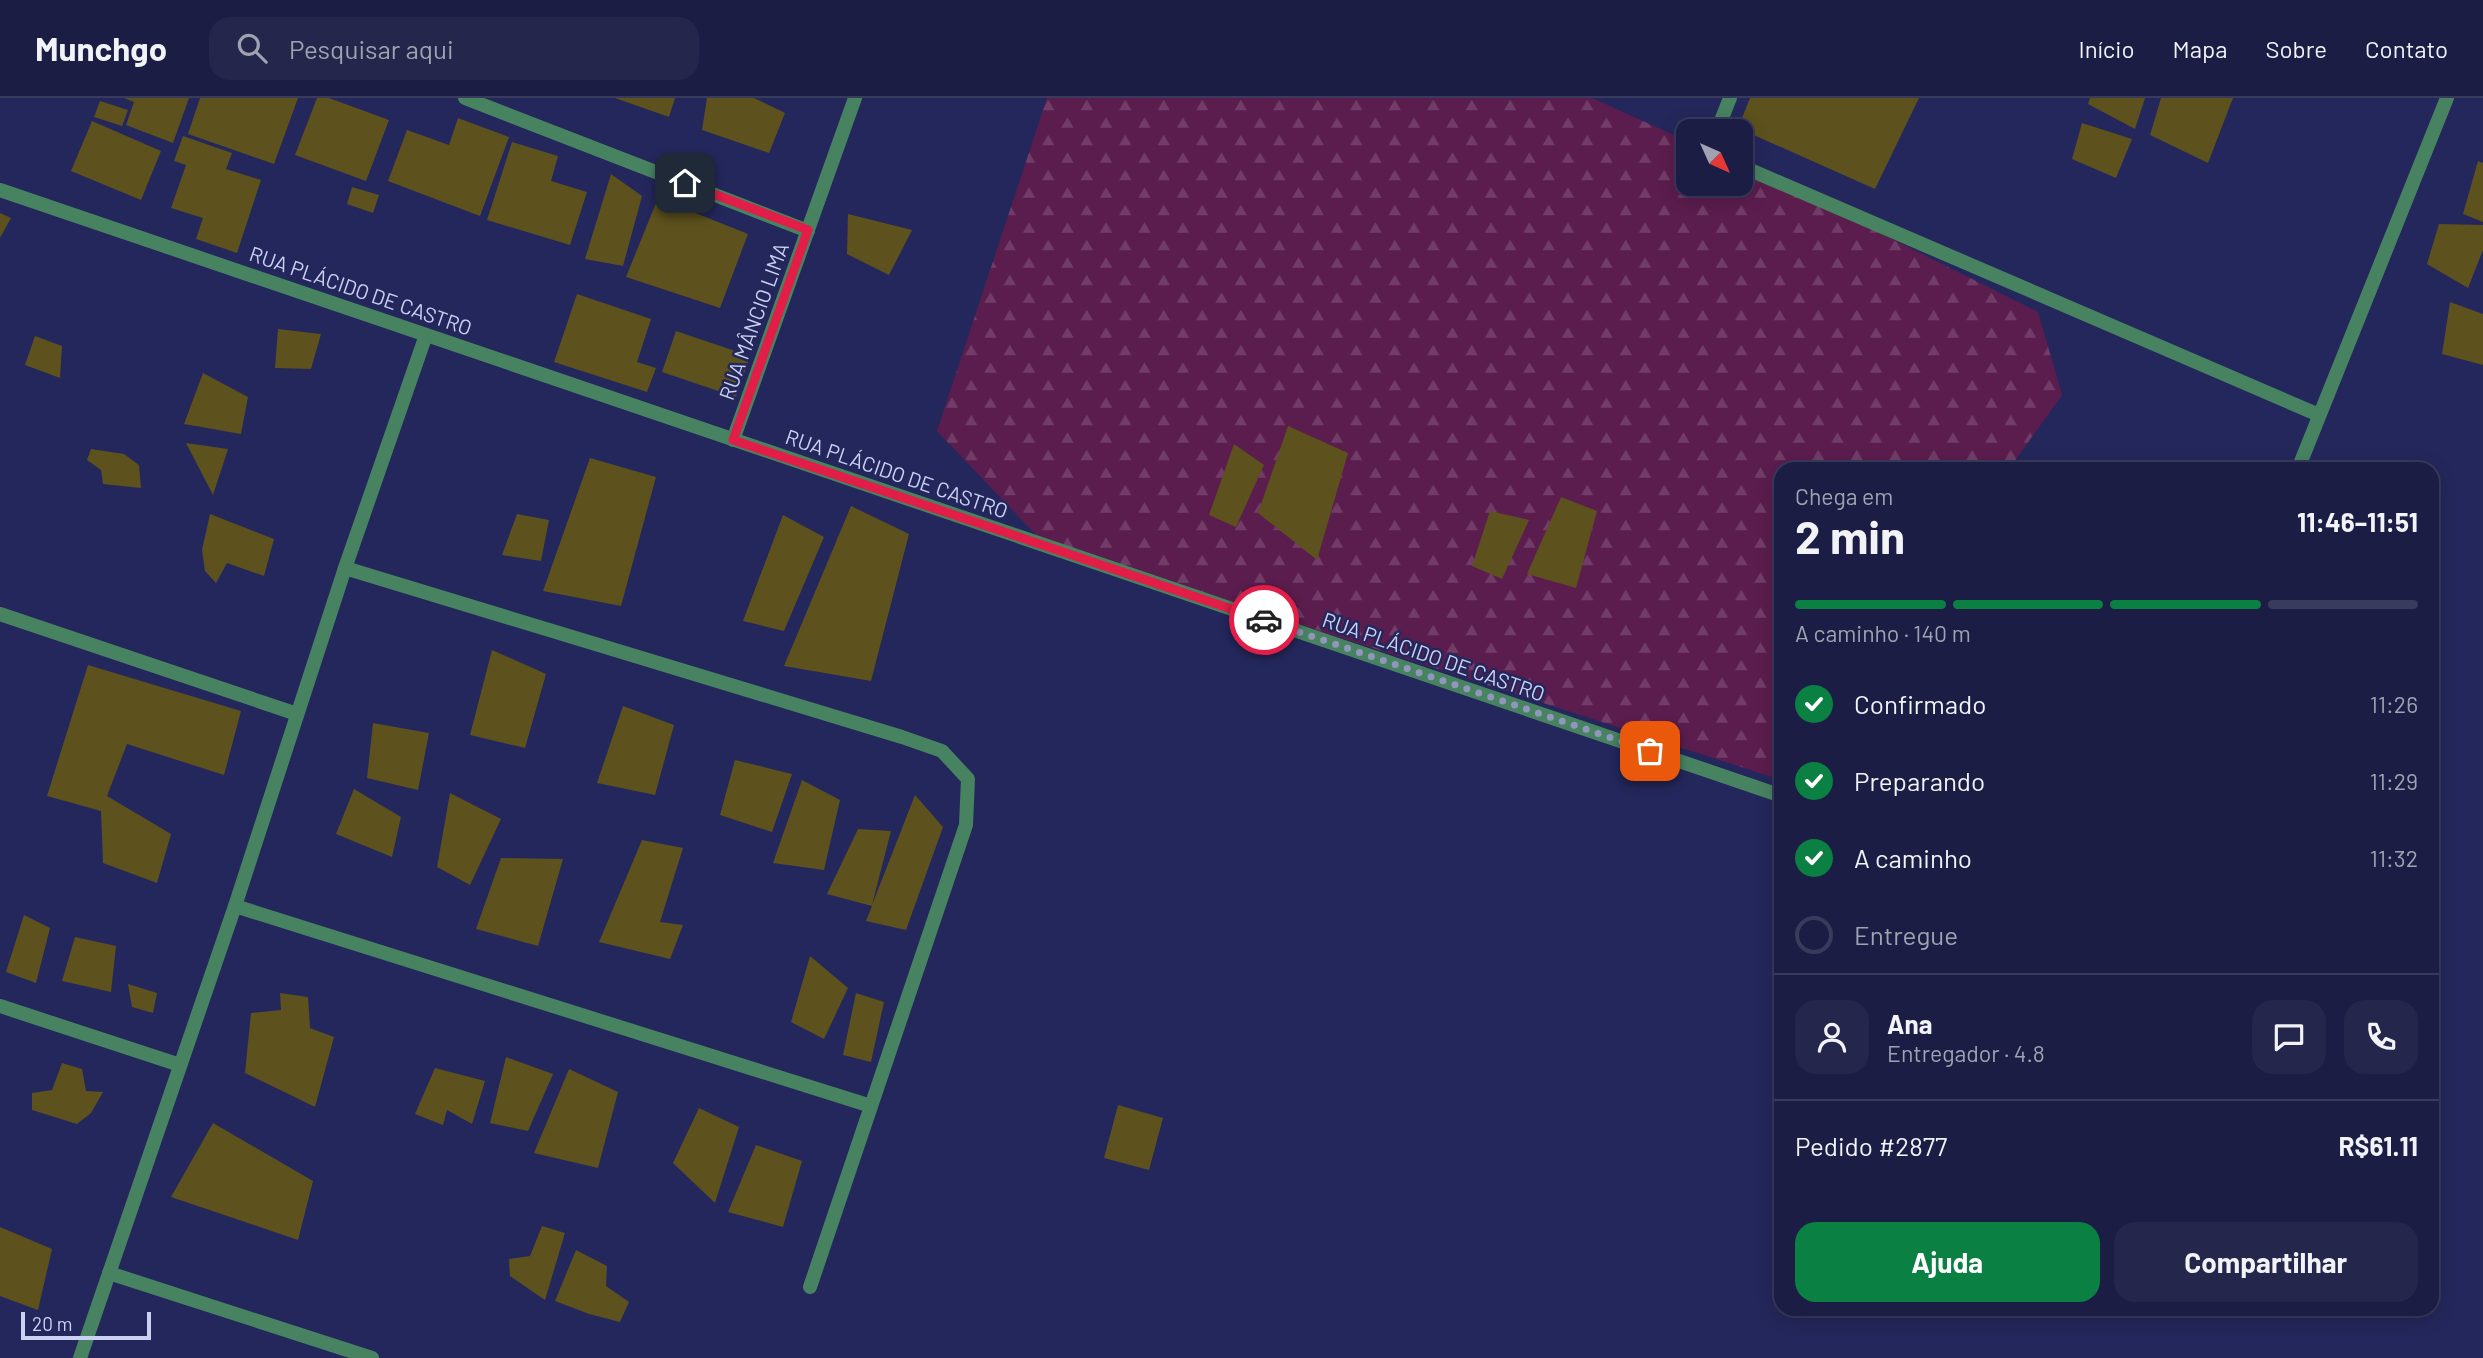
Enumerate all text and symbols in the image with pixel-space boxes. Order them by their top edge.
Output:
search box [209,17,699,80]
text: Munchgo [35,28,167,68]
icon: search [233,29,271,67]
text: Pesquisar aqui [289,33,454,64]
text: Início [2079,34,2135,63]
text: Mapa [2173,34,2227,63]
text: Sobre [2265,34,2327,63]
text: Contato [2365,34,2448,63]
north arrow [1676,119,1754,196]
map controls [1676,119,1753,196]
pin [655,153,715,213]
icon: home [666,164,704,202]
street label: RUA MÂNCIO LIMA [713,239,793,403]
street label: RUA PLÁCIDO DE CASTRO [246,240,476,340]
street label: RUA PLÁCIDO DE CASTRO [782,423,1012,523]
text: Chega em [1795,482,1893,510]
text: 11:46–11:51 [2297,506,2418,537]
text: 2 min [1795,508,1905,563]
courier [1229,585,1299,655]
icon: car [1245,601,1283,639]
street label: RUA PLÁCIDO DE CASTRO [1319,606,1549,706]
text: A caminho · 140 m [1795,619,1971,647]
icon: check [1795,685,1833,723]
text: Confirmado [1854,688,1986,719]
text: 11:26 [2370,690,2418,718]
pin [1620,721,1680,781]
icon: bag [1631,732,1669,770]
icon: check [1795,762,1833,800]
text: Preparando [1854,765,1985,796]
text: 11:29 [2370,767,2418,795]
icon: check [1795,839,1833,877]
text: A caminho [1854,842,1972,873]
text: 11:32 [2370,844,2418,872]
text: Entregue [1854,919,1958,950]
button: person [1795,1000,1869,1074]
button: chat [2252,1000,2326,1074]
button: phone [2344,1000,2418,1074]
text: Ana [1887,1008,1932,1039]
text: Entregador · 4.8 [1887,1039,2045,1067]
text: Pedido #2877 [1795,1130,1947,1161]
text: R$61.11 [2339,1130,2418,1161]
button: Ajuda [1795,1222,2100,1302]
button: Compartilhar [2114,1222,2418,1302]
scale bar [21,1309,150,1341]
text: 20 m [32,1312,72,1335]

